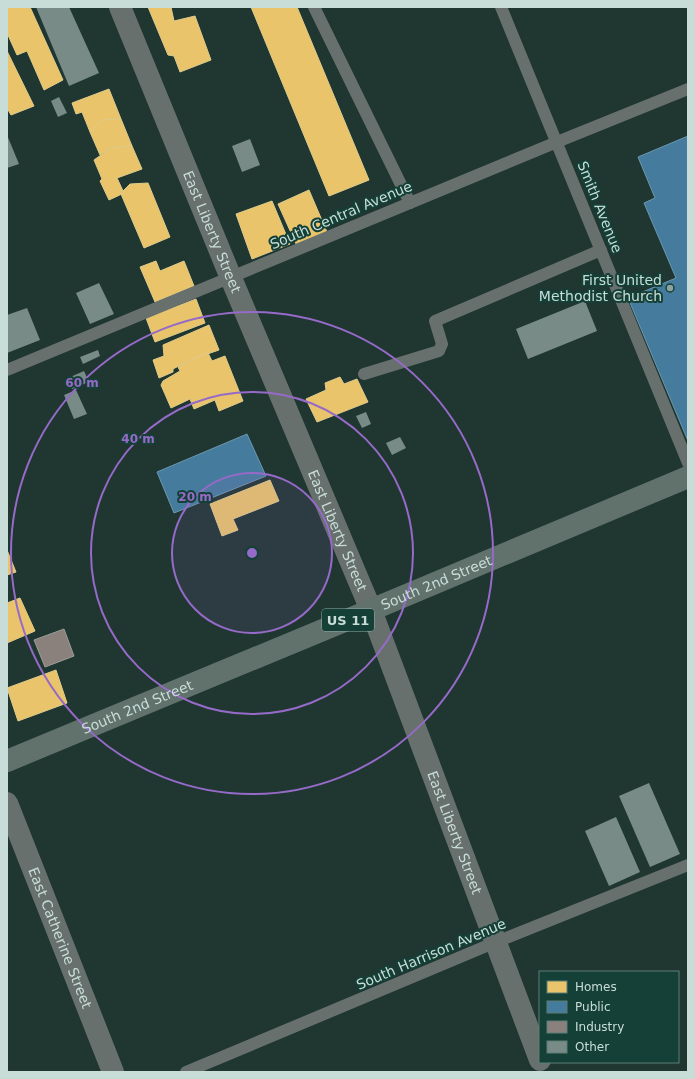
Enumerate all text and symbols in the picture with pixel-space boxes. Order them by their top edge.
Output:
street label: Smith Avenue [574,159,626,255]
street label: East Liberty Street [180,168,245,296]
street label: South Central Avenue [268,178,414,252]
place label: First United Methodist Church [539,272,662,304]
marker: First United Methodist Church [665,283,675,293]
text: 60 m [65,376,99,390]
text: 40 m [121,432,155,446]
street label: East Liberty Street [305,467,370,594]
text: 20 m [178,490,212,504]
centre of rings [245,546,259,560]
street label: South 2nd Street [378,552,495,613]
road number: US 11 [322,609,374,631]
street label: South 2nd Street [79,677,196,737]
street label: East Liberty Street [424,769,485,897]
street label: East Catherine Street [25,865,95,1011]
street label: South Harrison Avenue [354,915,508,993]
legend [539,971,679,1063]
text: Homes [575,980,617,994]
text: Public [575,1000,611,1014]
text: Industry [575,1020,624,1034]
text: Other [575,1040,609,1054]

